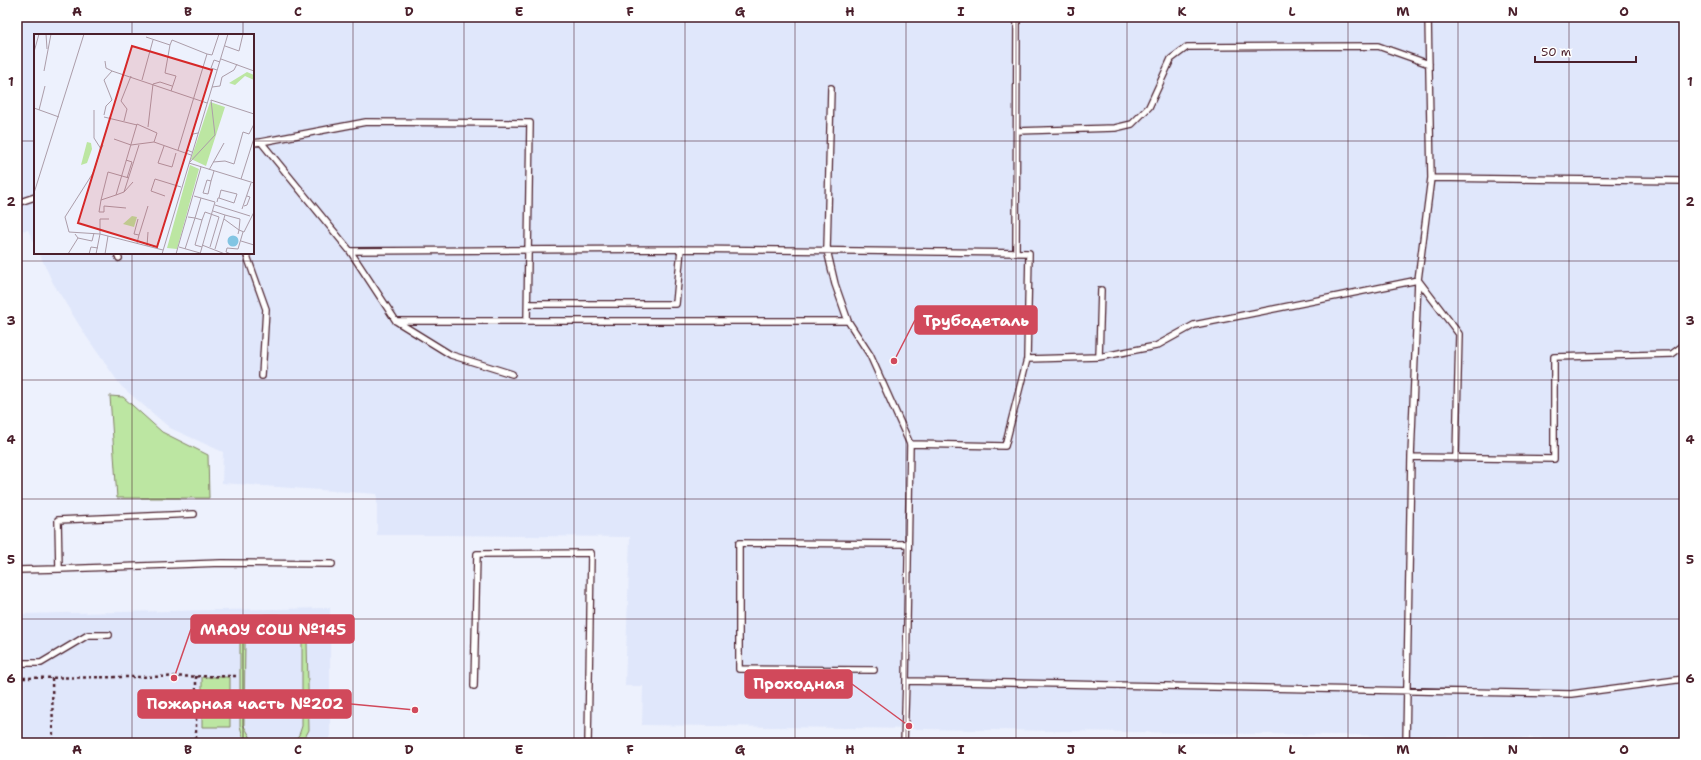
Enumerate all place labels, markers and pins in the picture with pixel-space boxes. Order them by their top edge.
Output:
callout: Трубодеталь [915,306,1037,334]
callout: МАОУ СОШ №145 [191,615,354,643]
callout: Проходная [745,670,852,698]
callout: Пожарная часть №202 [138,690,351,718]

